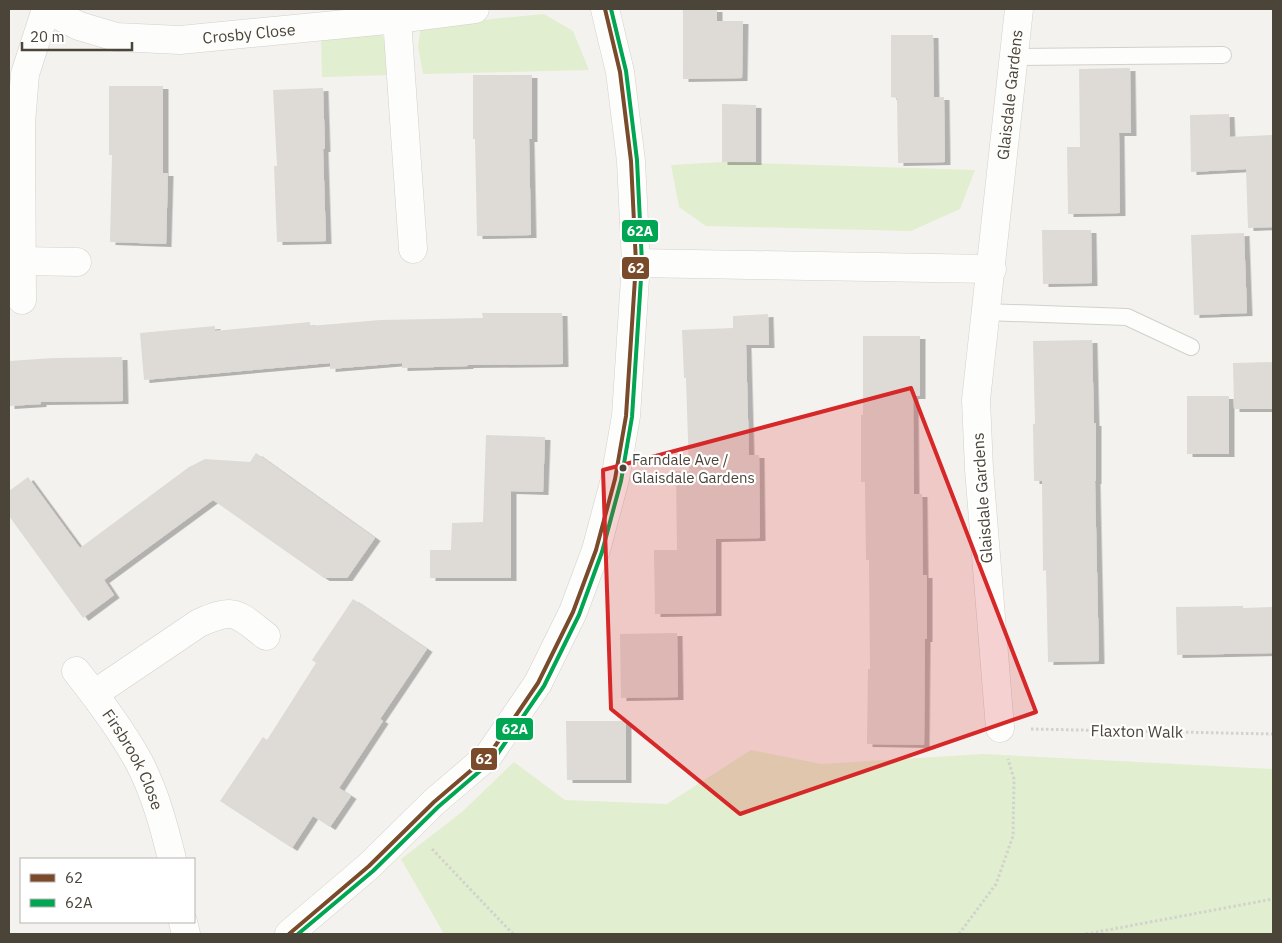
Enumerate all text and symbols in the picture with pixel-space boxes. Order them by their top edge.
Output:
street label: Crosby Close [201,19,296,48]
scale bar [22,20,132,52]
text: 20 m [30,27,65,46]
street label: Glaisdale Gardens [992,29,1027,161]
line badge: 62A [621,219,659,243]
text: 62A [627,222,654,240]
line badge: 62 [621,256,650,280]
text: 62 [628,259,644,277]
street label: Glaisdale Gardens [967,432,997,564]
place label: Farndale Ave / Glaisdale Gardens [632,450,755,487]
marker: Farndale Ave / Glaisdale Gardens [618,463,628,473]
street label: Firsbrook Close [98,705,168,813]
line badge: 62A [495,717,534,741]
text: 62A [502,720,529,738]
street label: Flaxton Walk [1090,720,1184,742]
line badge: 62 [470,747,498,771]
text: 62 [476,750,492,768]
legend [20,858,195,923]
text: 62 [65,868,83,887]
text: 62A [65,893,93,912]

